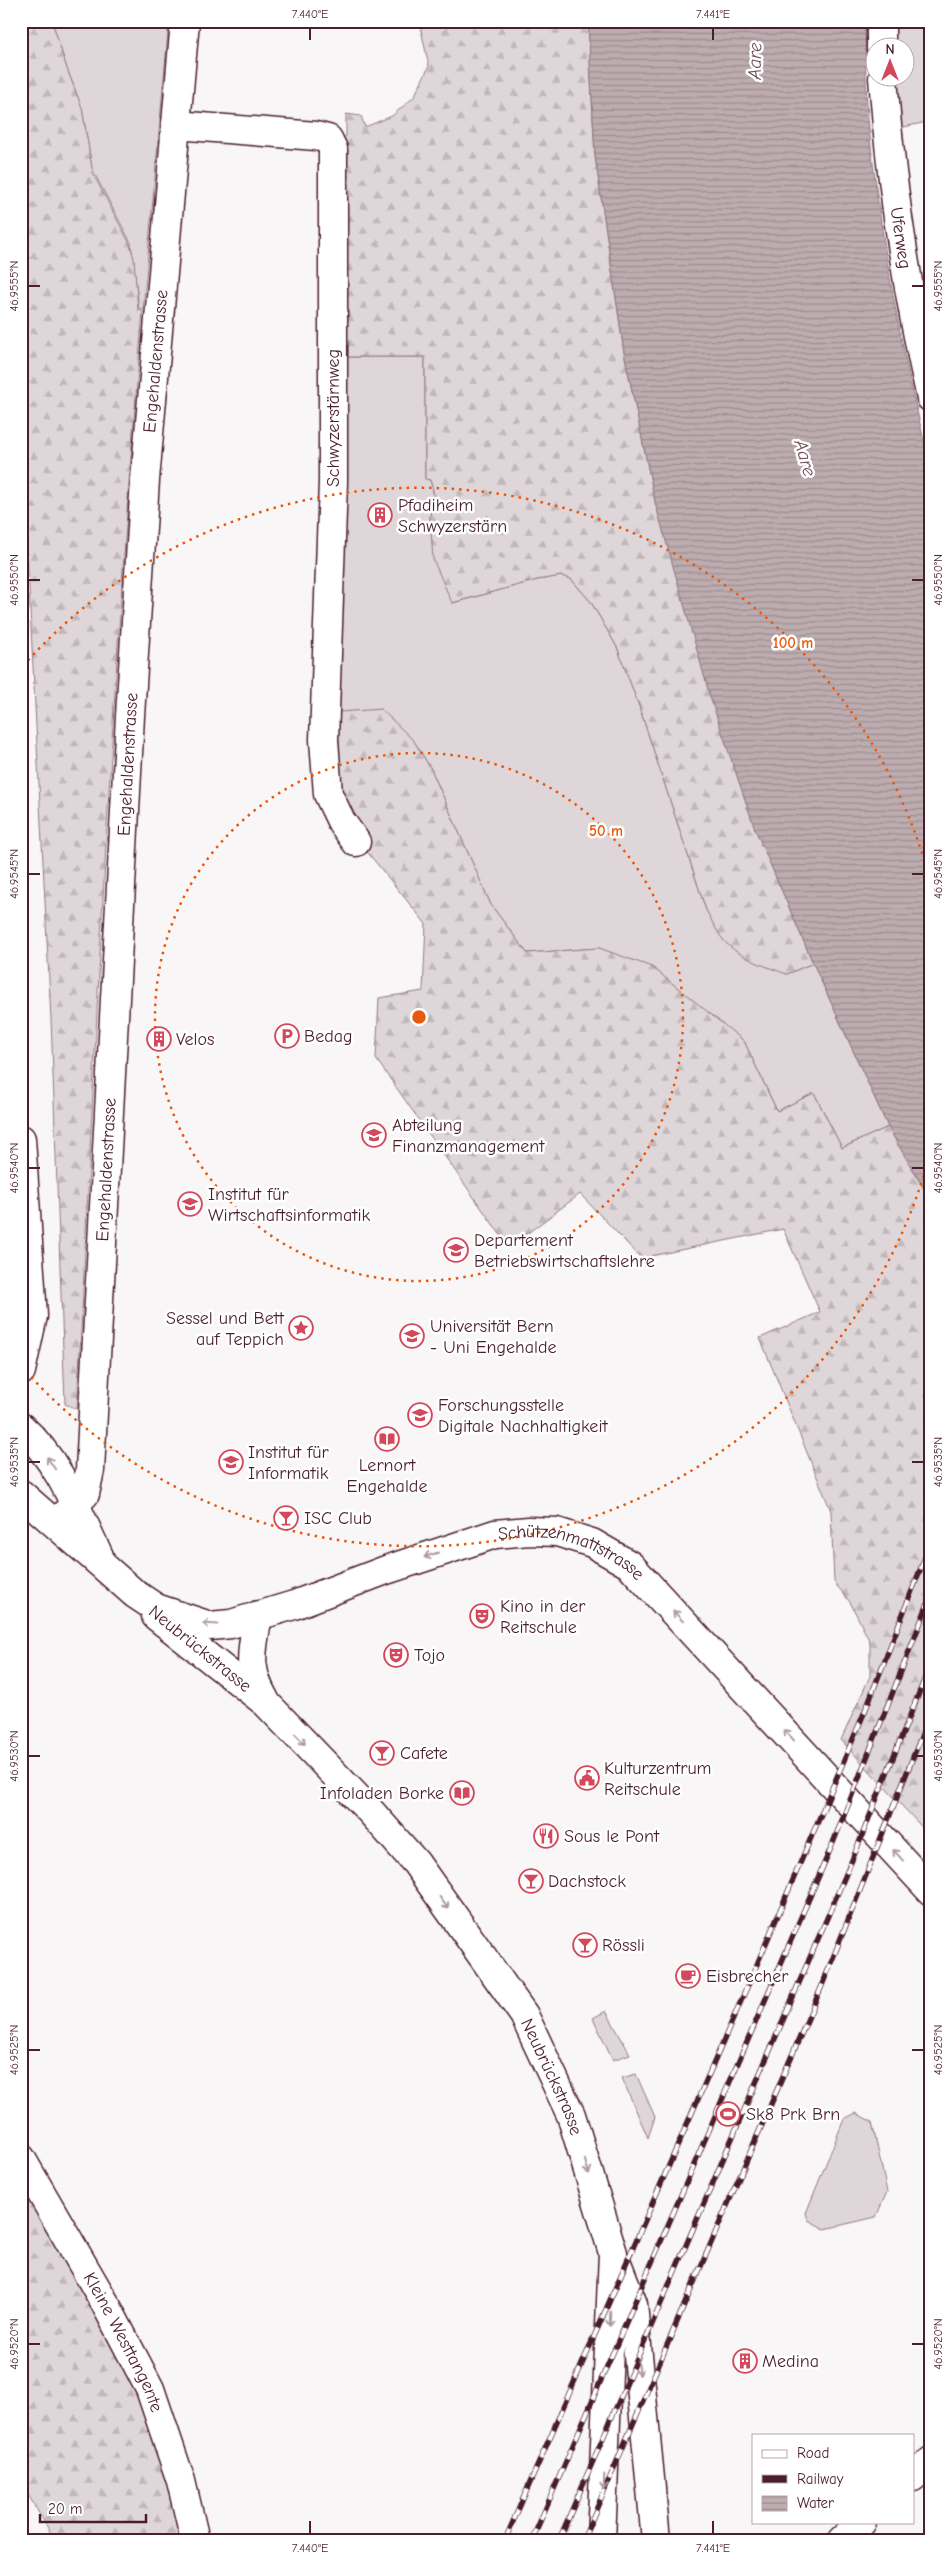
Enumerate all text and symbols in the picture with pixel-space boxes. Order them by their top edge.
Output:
text: 7.440°E [292,7,328,21]
text: 7.441°E [696,7,730,21]
north arrow [864,38,914,88]
text: N [885,41,895,58]
water label: Aare [744,42,766,81]
street label: Uferweg [886,206,916,270]
text: 46.9555°N [7,261,21,311]
text: 46.9555°N [931,261,945,311]
street label: Engehaldenstrasse [139,289,172,434]
street label: Schwyzerstärnweg [323,349,344,487]
water label: Aare [789,436,821,479]
place label: Pfadiheim Schwyzerstärn [398,495,507,537]
building icon: Pfadiheim Schwyzerstärn [367,502,393,528]
text: 46.9550°N [7,554,21,606]
text: 46.9550°N [931,554,945,606]
text: 100 m [773,634,813,652]
street label: Engehaldenstrasse [113,692,142,837]
text: 50 m [589,822,623,840]
text: 46.9545°N [7,849,21,899]
text: 46.9545°N [931,849,945,899]
centre of rings [410,1008,428,1026]
parking icon: Bedag [274,1023,300,1049]
building icon: Velos [146,1026,172,1052]
place label: Bedag [304,1026,353,1047]
place label: Velos [176,1029,214,1050]
street label: Engehaldenstrasse [92,1097,120,1242]
place label: Abteilung Finanzmanagement [392,1115,545,1157]
school or university icon: Abteilung Finanzmanagement [361,1122,387,1148]
text: 46.9540°N [7,1142,21,1194]
text: 46.9540°N [931,1142,945,1194]
place label: Institut für Wirtschaftsinformatik [208,1184,371,1226]
school or university icon: Institut für Wirtschaftsinformatik [177,1191,203,1217]
place label: Departement Betriebswirtschaftslehre [474,1230,655,1272]
school or university icon: Departement Betriebswirtschaftslehre [443,1237,469,1263]
place label: Sessel und Bett auf Teppich [166,1308,285,1350]
place icon: Sessel und Bett auf Teppich [288,1315,314,1341]
place label: Universität Bern - Uni Engehalde [430,1316,557,1358]
school or university icon: Universität Bern - Uni Engehalde [399,1323,425,1349]
place label: Forschungsstelle Digitale Nachhaltigkeit [438,1395,608,1437]
school or university icon: Forschungsstelle Digitale Nachhaltigkeit [407,1402,433,1428]
library icon: Lernort Engehalde [374,1426,400,1452]
text: 46.9535°N [7,1437,21,1487]
text: 46.9535°N [931,1437,945,1487]
place label: Institut für Informatik [248,1442,329,1484]
school or university icon: Institut für Informatik [218,1449,244,1475]
place label: Lernort Engehalde [347,1455,427,1497]
one-way arrow [46,1457,56,1471]
bar icon: ISC Club [273,1505,299,1531]
place label: ISC Club [304,1508,372,1529]
street label: Schützenmattstrasse [497,1520,649,1584]
one-way arrow [424,1550,440,1560]
place label: Kino in der Reitschule [500,1596,586,1638]
street label: Neubrückstrasse [144,1601,256,1697]
theatre icon: Kino in der Reitschule [469,1603,495,1629]
one-way arrow [672,1609,684,1622]
one-way arrow [203,1620,219,1629]
theatre icon: Tojo [383,1642,409,1668]
place label: Tojo [414,1645,445,1666]
one-way arrow [783,1728,795,1741]
text: 46.9530°N [7,1730,21,1782]
text: 46.9530°N [931,1730,945,1782]
one-way arrow [294,1732,306,1745]
bar icon: Cafete [369,1740,395,1766]
place label: Cafete [400,1743,448,1764]
place label: Kulturzentrum Reitschule [604,1758,711,1800]
public building icon: Kulturzentrum Reitschule [574,1765,600,1791]
library icon: Infoladen Borke [449,1780,475,1806]
place label: Infoladen Borke [320,1783,444,1804]
restaurant icon: Sous le Pont [533,1823,559,1849]
place label: Sous le Pont [564,1826,660,1847]
one-way arrow [892,1848,904,1861]
bar icon: Dachstock [518,1868,544,1894]
place label: Dachstock [548,1871,626,1892]
one-way arrow [439,1895,449,1909]
bar icon: Rössli [572,1932,598,1958]
place label: Rössli [602,1935,645,1956]
cafe icon: Eisbrecher [675,1963,701,1989]
place label: Eisbrecher [706,1966,789,1987]
street label: Neubrückstrasse [517,2015,587,2138]
text: 46.9525°N [7,2025,21,2075]
text: 46.9525°N [931,2025,945,2075]
sports icon: Sk8 Prk Brn [715,2101,741,2127]
place label: Sk8 Prk Brn [746,2104,840,2125]
one-way arrow [582,2158,592,2174]
street label: Kleine Westtangente [79,2269,167,2415]
one-way arrow [606,2311,615,2327]
text: 46.9520°N [7,2318,21,2370]
text: 46.9520°N [931,2318,945,2370]
building icon: Medina [732,2348,758,2374]
place label: Medina [762,2351,819,2372]
one-way arrow [634,2360,644,2376]
legend [752,2434,914,2524]
text: Road [797,2444,829,2462]
text: Railway [797,2470,844,2488]
one-way arrow [599,2474,608,2490]
scale bar [40,2491,146,2523]
text: Water [797,2494,834,2512]
text: 20 m [48,2500,82,2518]
text: 7.440°E [292,2541,328,2555]
text: 7.441°E [696,2541,730,2555]

